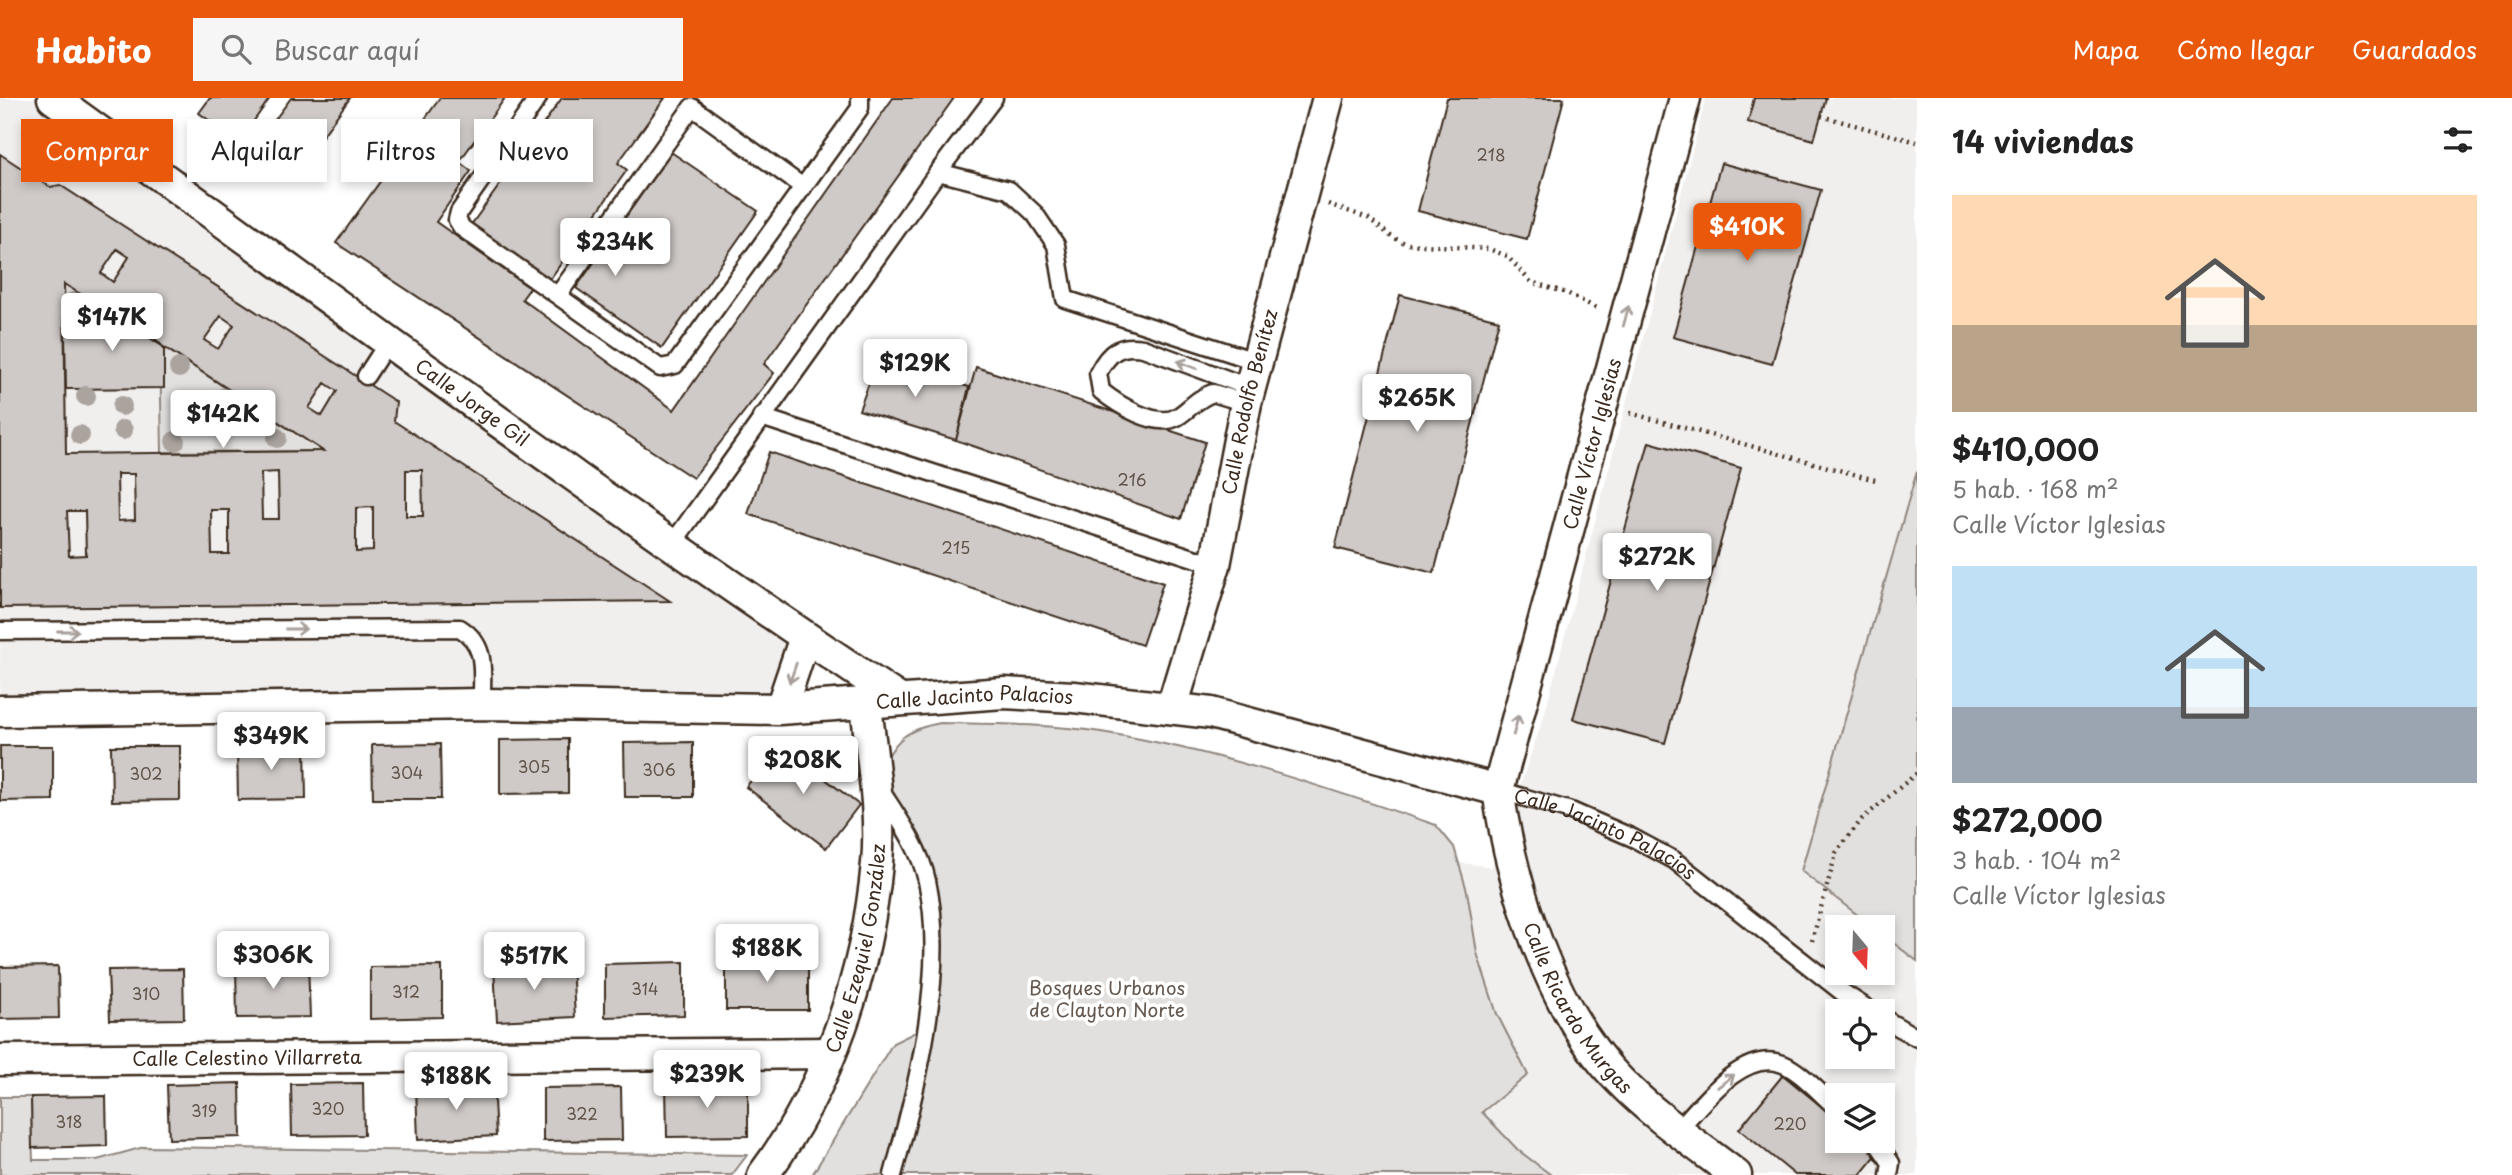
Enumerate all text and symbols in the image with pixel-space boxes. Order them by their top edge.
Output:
search box [193,18,683,81]
text: Habito [35,24,151,74]
icon: search [217,30,255,68]
text: Buscar aquí [273,30,420,69]
text: Mapa [2073,31,2139,67]
text: Cómo llegar [2177,31,2314,67]
text: Guardados [2352,31,2477,67]
text: 14 viviendas [1952,118,2134,163]
chip: Comprar [21,119,173,182]
chip: Alquilar [187,119,327,182]
chip: Filtros [341,119,460,182]
chip: Nuevo [474,119,593,182]
icon: filters [2439,121,2477,159]
house number: 218 [1476,142,1506,166]
pin: $410K [1698,204,1796,263]
text: $410K [1709,208,1785,243]
pin: $234K [566,218,664,278]
text: $234K [576,223,654,258]
icon: home [2152,240,2278,366]
pin: $147K [63,294,161,353]
text: $147K [77,298,147,333]
one-way arrow [1621,305,1634,327]
street label: Calle Rodolfo Benítez [1214,306,1284,497]
pin: $129K [866,340,964,399]
text: $129K [879,344,951,379]
street label: Calle Jorge Gil [410,351,535,452]
street label: Calle Víctor Iglesias [1555,355,1627,533]
one-way arrow [1177,357,1199,370]
pin: $265K [1368,374,1466,434]
text: $265K [1378,379,1456,414]
pin: $142K [174,390,272,450]
text: $142K [187,395,260,430]
text: $410,000 [1952,426,2099,471]
house number: 216 [1118,467,1147,491]
text: 5 hab. · 168 m² [1952,471,2119,506]
text: Calle Víctor Iglesias [1952,506,2166,541]
pin: $272K [1608,533,1706,593]
house number: 215 [942,535,970,559]
text: $272K [1619,538,1695,573]
icon: home [2152,611,2278,737]
one-way arrow [284,622,307,636]
one-way arrow [56,624,79,638]
one-way arrow [786,662,799,684]
street label: Calle Jacinto Palacios [875,678,1074,715]
pin: $349K [222,712,320,772]
one-way arrow [1510,714,1523,736]
text: $349K [233,717,309,752]
pin: $208K [754,736,852,796]
text: $208K [764,741,842,776]
house number: 305 [518,754,550,778]
house number: 306 [642,757,676,781]
house number: 304 [391,760,423,784]
house number: 302 [129,761,163,785]
street label: Calle Jacinto Palacios [1511,780,1703,886]
text: $272,000 [1952,797,2103,842]
text: 3 hab. · 104 m² [1952,842,2121,877]
street label: Calle Ezequiel González [817,843,891,1057]
text: Calle Víctor Iglesias [1952,877,2166,912]
north arrow [1825,915,1895,985]
map controls [1825,915,1895,1153]
street label: Calle Ricardo Murgas [1518,918,1640,1099]
pin: $188K [718,924,816,984]
text: $188K [732,929,802,964]
pin: $306K [224,932,322,991]
pin: $517K [485,932,583,992]
text: $306K [233,936,313,971]
text: $517K [500,937,568,972]
park label: Bosques Urbanos de Clayton Norte [1029,973,1185,1023]
house number: 314 [631,976,659,1000]
house number: 312 [392,979,420,1003]
house number: 310 [132,981,160,1005]
button: locate [1825,999,1895,1069]
street label: Calle Celestino Villarreta [132,1042,362,1072]
pin: $239K [658,1051,756,1110]
pin: $188K [407,1052,505,1112]
text: $239K [669,1055,745,1090]
text: $188K [421,1057,491,1092]
one-way arrow [1716,1074,1734,1089]
button: layers [1825,1083,1895,1153]
house number: 320 [311,1096,345,1120]
house number: 319 [191,1098,217,1122]
house number: 322 [566,1101,598,1125]
house number: 318 [56,1109,82,1133]
house number: 220 [1773,1111,1807,1135]

